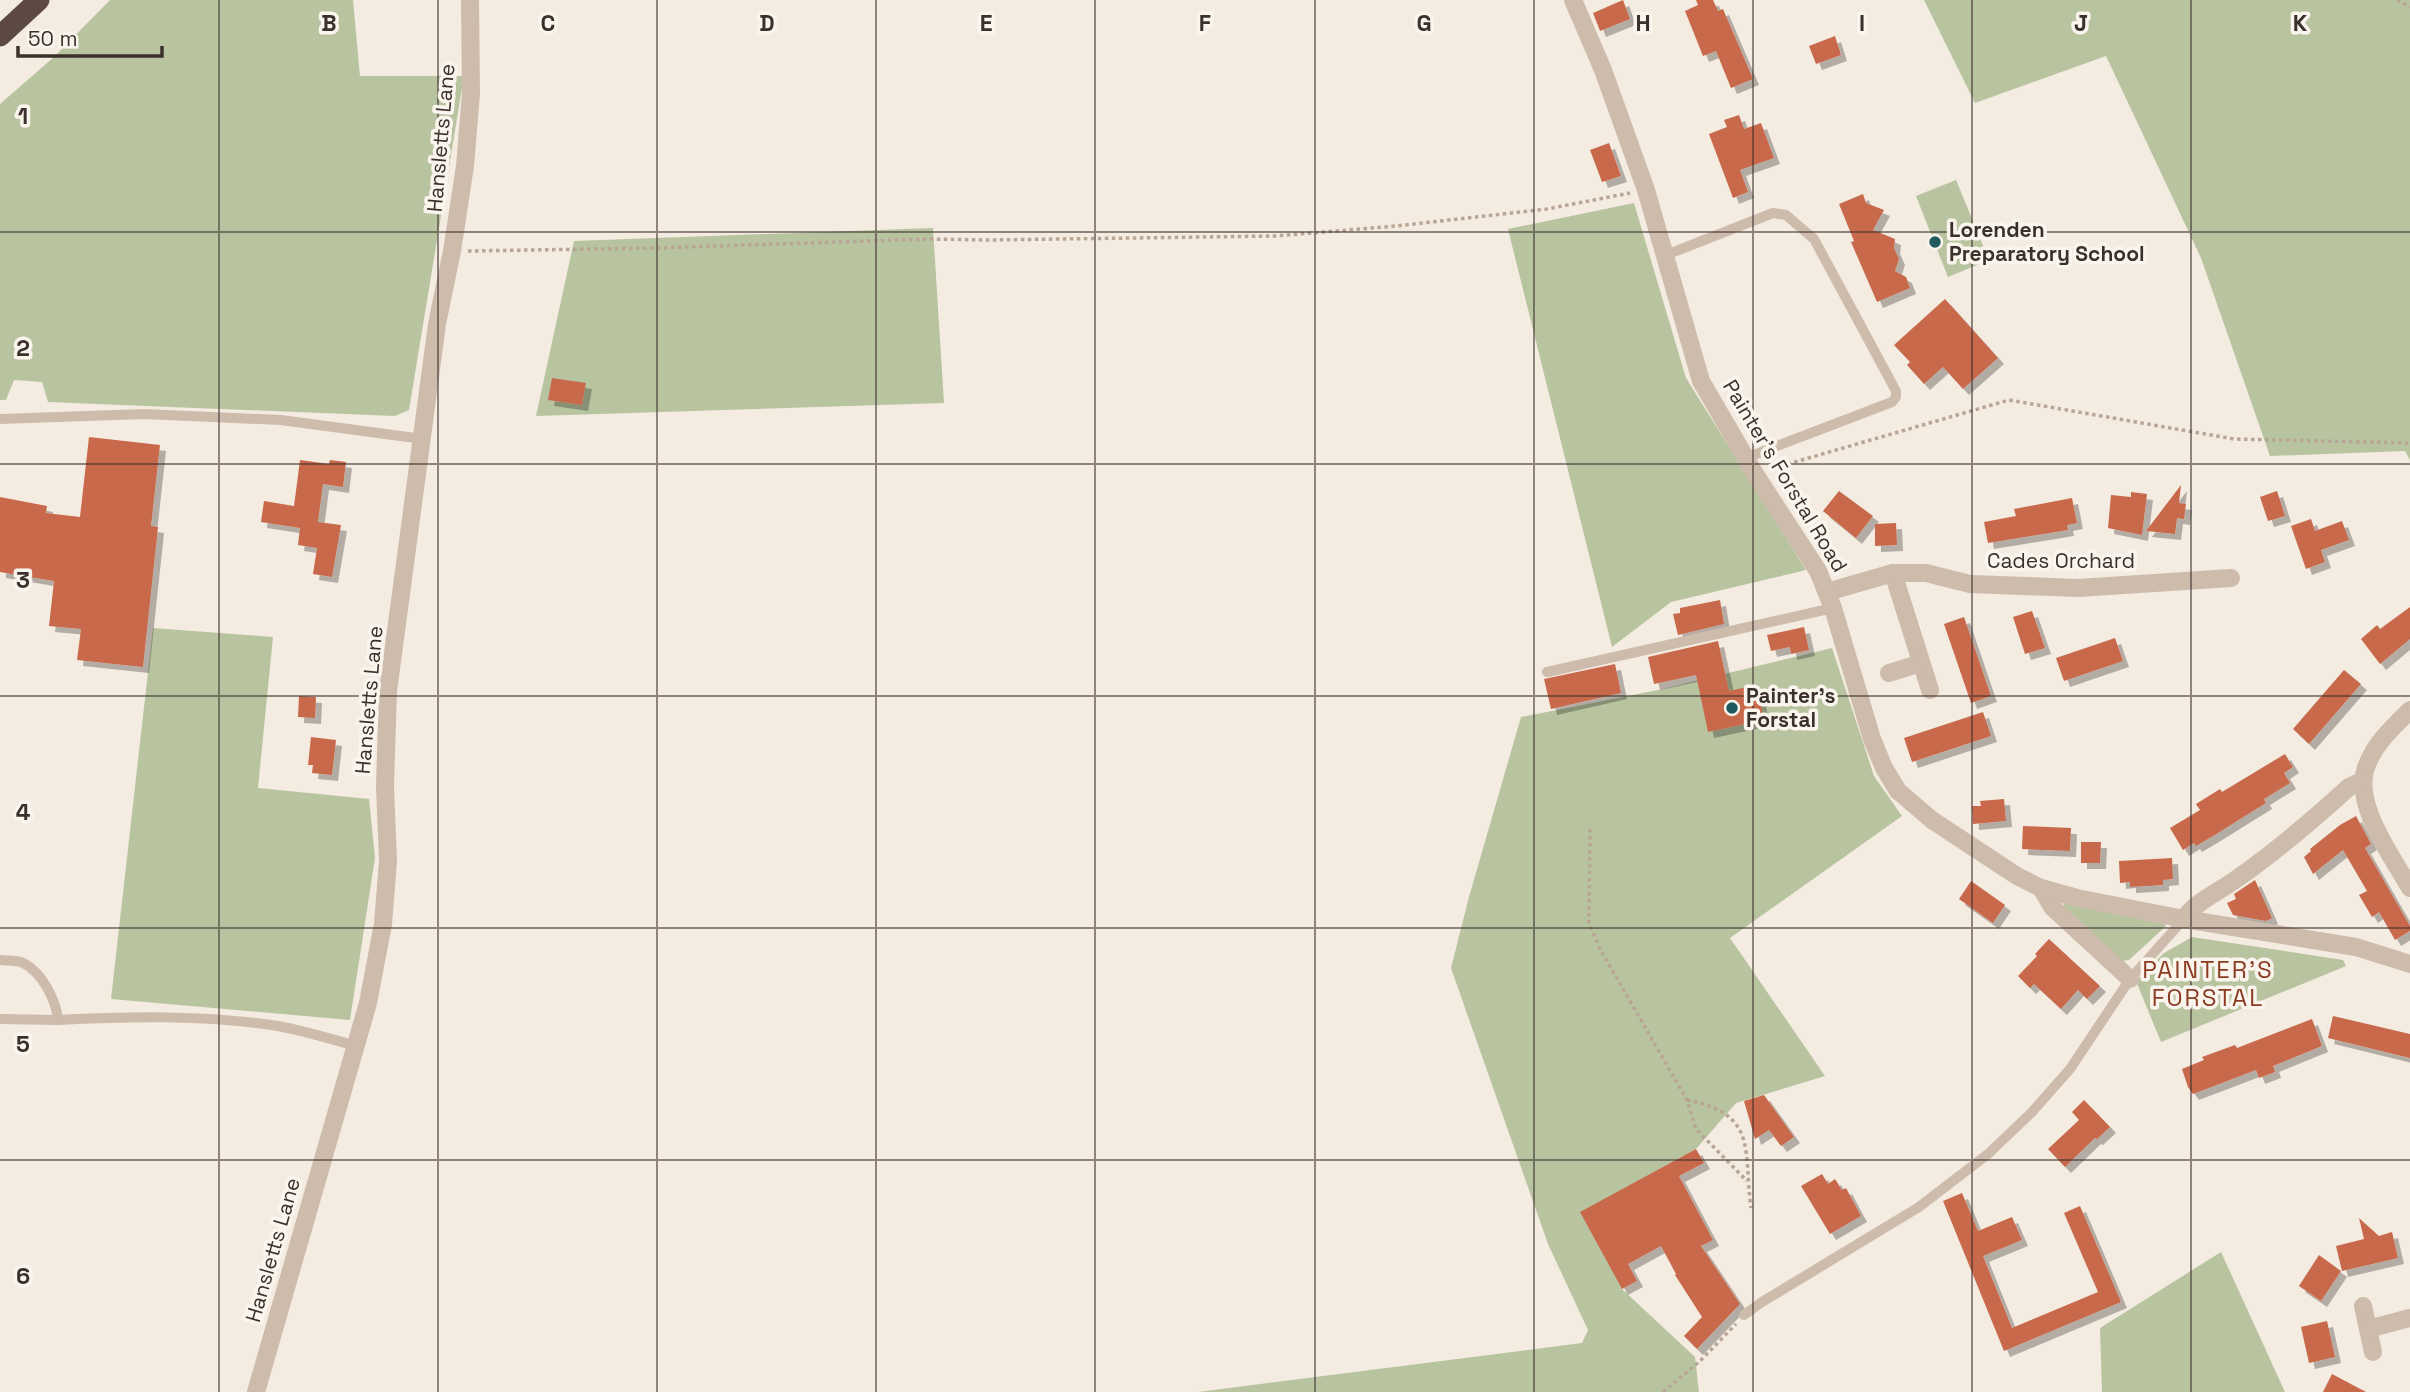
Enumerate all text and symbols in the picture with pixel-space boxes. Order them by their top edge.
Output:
text: B [321,8,337,38]
text: C [541,8,555,38]
text: D [759,8,775,38]
text: E [980,8,992,38]
text: F [1199,8,1211,38]
text: G [1416,8,1432,38]
text: H [1635,8,1651,38]
text: I [1859,8,1865,38]
text: J [2074,8,2088,38]
text: K [2293,8,2308,38]
scale bar [18,14,161,58]
text: 50 m [28,25,78,52]
street label: Hansletts Lane [421,63,460,213]
text: 1 [18,101,28,131]
place label: Lorenden Preparatory School [1949,216,2145,267]
marker: Lorenden Preparatory School [1927,234,1943,250]
text: 2 [16,333,30,363]
street label: Painter's Forstal Road [1717,375,1854,577]
street label: Cades Orchard [1987,547,2135,574]
text: 3 [16,565,30,595]
street label: Hansletts Lane [349,625,388,775]
place label: Painter's Forstal [1746,682,1835,733]
marker: Painter's Forstal [1724,700,1740,716]
text: 4 [16,797,31,827]
district label: PAINTER'S FORSTAL [2142,954,2274,1013]
text: 5 [16,1029,30,1059]
street label: Hansletts Lane [239,1174,306,1325]
text: 6 [16,1261,30,1291]

